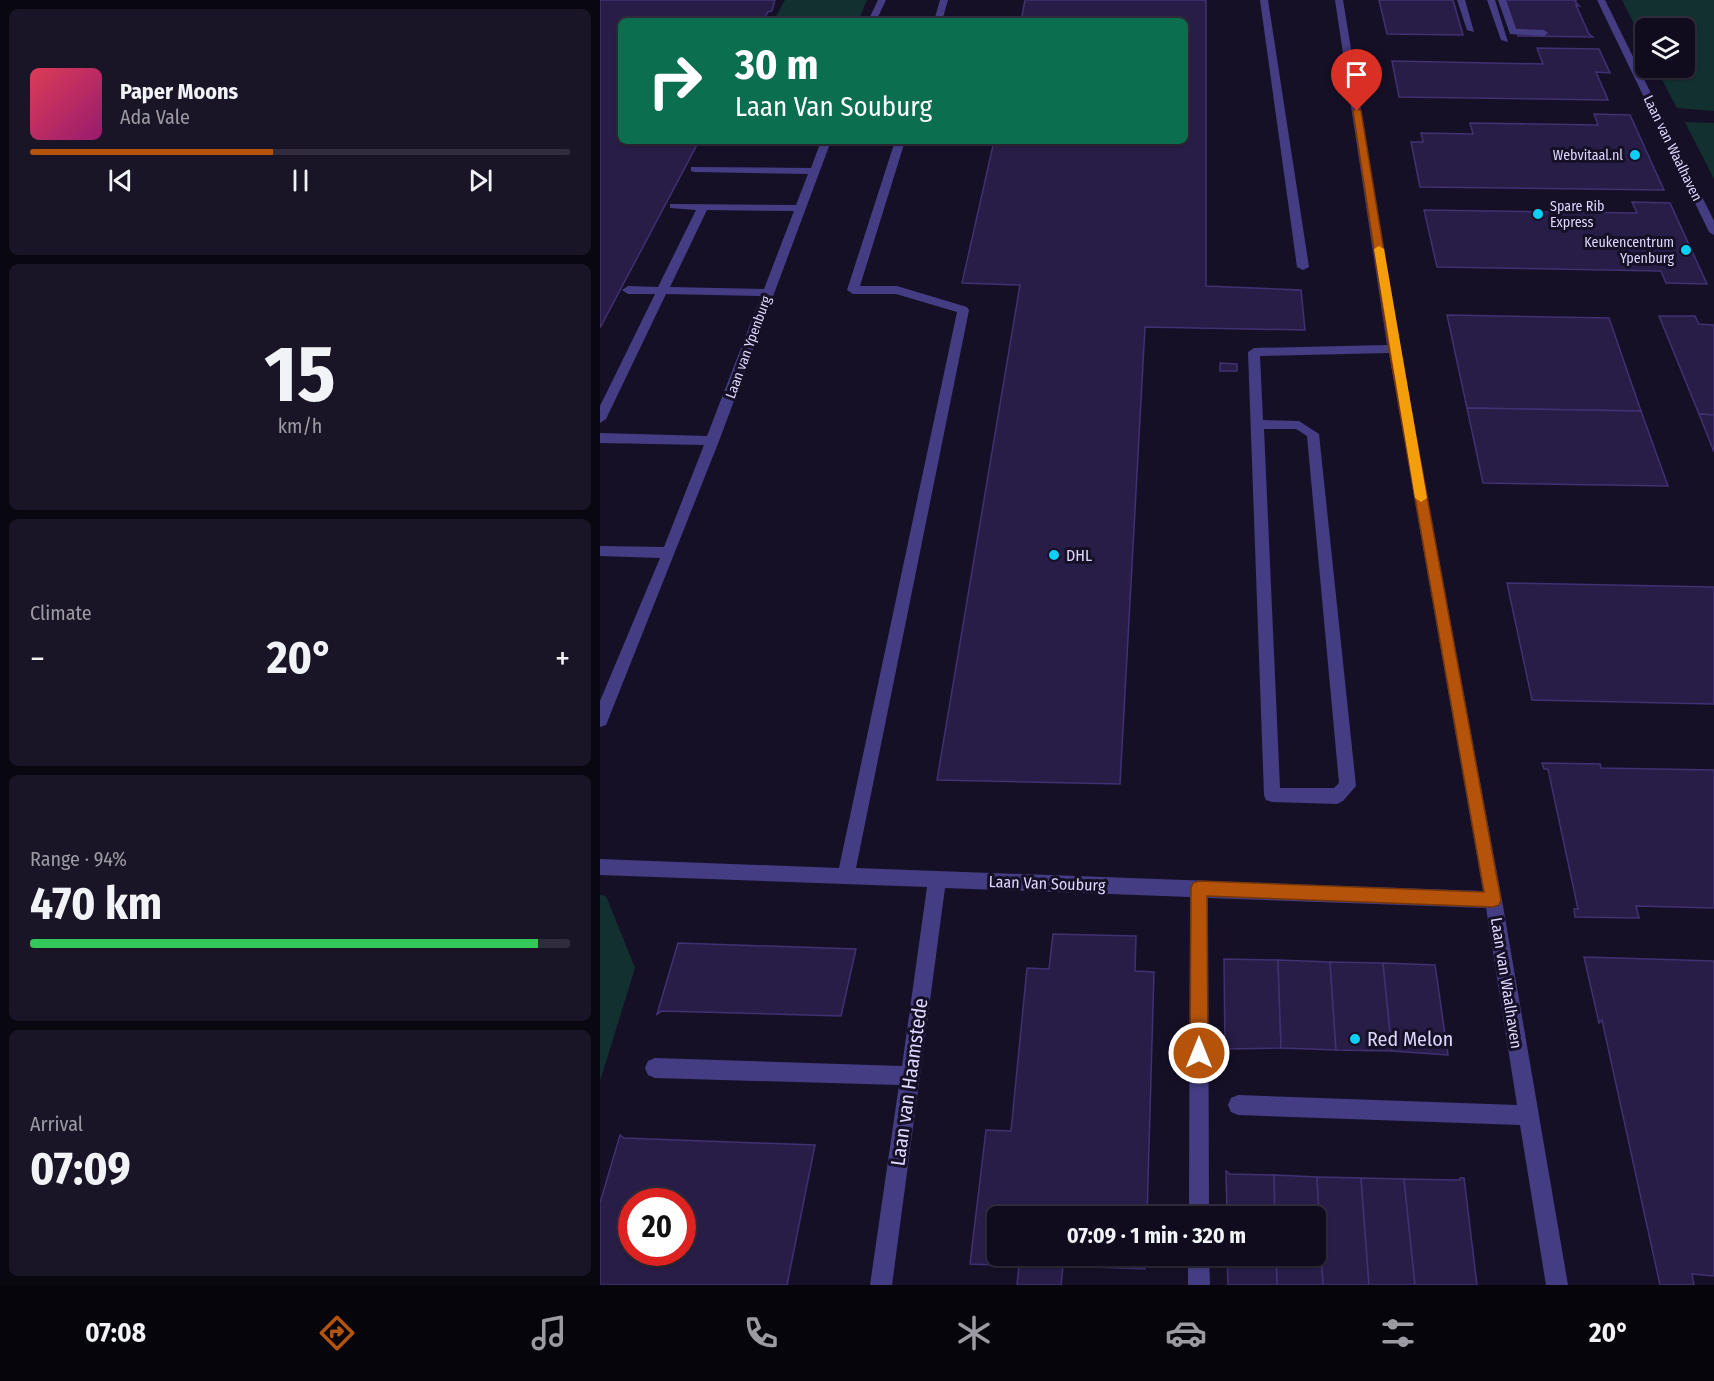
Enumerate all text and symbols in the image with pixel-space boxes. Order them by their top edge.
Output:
map controls [1635,18,1695,78]
button: layers [1635,18,1695,78]
text: 30 m [735,40,819,90]
icon: right [636,42,714,120]
pin [1331,49,1382,111]
icon: arrive [1340,58,1373,91]
text: Paper Moons [120,78,238,105]
text: Laan Van Souburg [735,91,932,123]
street label: Laan van Waalhaven [1640,92,1706,204]
text: Ada Vale [120,105,190,129]
place label: Webvitaal.nl [1553,147,1623,164]
marker: Webvitaal.nl [1628,148,1642,162]
icon: previous [104,164,137,197]
icon: pause [284,164,317,197]
icon: next [464,164,497,197]
place label: Spare Rib Express [1550,198,1604,231]
marker: Spare Rib Express [1531,207,1545,221]
place label: Keukencentrum Ypenburg [1584,234,1674,267]
marker: Keukencentrum Ypenburg [1679,243,1693,257]
street label: Laan van Ypenburg [722,293,775,401]
text: 15 [264,328,336,422]
text: km/h [278,414,322,438]
place label: DHL [1066,546,1092,565]
marker: DHL [1047,548,1061,562]
text: Climate [30,601,92,625]
text: 20° [267,631,333,685]
text: − [30,639,45,679]
text: + [555,639,570,679]
text: Range · 94% [30,847,127,871]
street label: Laan Van Souburg [988,872,1106,895]
text: 470 km [30,877,162,931]
street label: Laan van Waalhaven [1487,916,1526,1050]
street label: Laan van Haamstede [885,996,933,1168]
position arrow [1167,1021,1231,1085]
place label: Red Melon [1367,1027,1453,1051]
marker: Red Melon [1348,1032,1362,1046]
text: Arrival [30,1112,83,1136]
text: 07:09 [30,1142,131,1196]
speed limit sign: 20 [618,1188,696,1266]
text: 07:09 · 1 min · 320 m [1067,1222,1246,1249]
icon: directions [316,1312,358,1354]
icon: music [528,1312,570,1354]
icon: phone [740,1312,782,1354]
icon: climate [953,1312,995,1354]
icon: car [1165,1312,1207,1354]
icon: filters [1377,1312,1419,1354]
text: 07:08 [85,1317,146,1349]
text: 20° [1589,1317,1629,1349]

